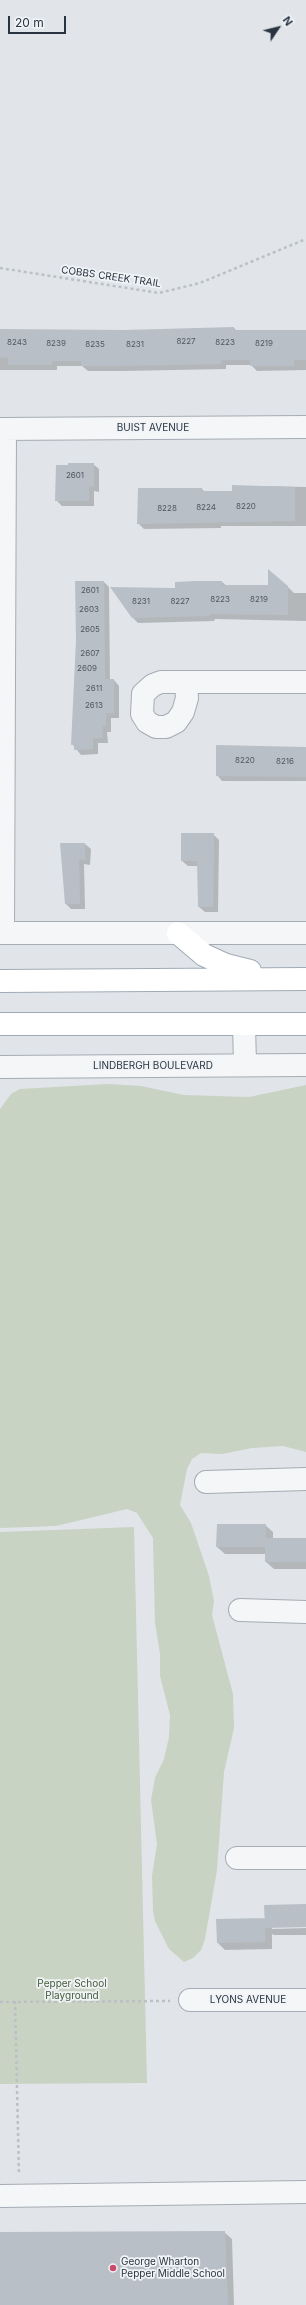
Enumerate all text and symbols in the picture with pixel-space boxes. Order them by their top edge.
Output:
scale bar [10,8,68,34]
north arrow [258,8,298,48]
text: N [280,14,296,29]
text: 20 m [15,15,44,30]
street label: COBBS CREEK TRAIL [60,264,162,290]
house number: 8227 [176,337,196,347]
house number: 8243 [7,338,27,348]
house number: 8223 [215,338,235,348]
house number: 8239 [46,339,66,349]
house number: 8219 [255,339,273,349]
house number: 8235 [85,340,105,350]
house number: 8231 [126,340,144,350]
street label: BUIST AVENUE [117,422,189,434]
house number: 2601 [66,471,84,481]
house number: 8220 [236,502,256,512]
house number: 8224 [196,503,216,513]
house number: 8228 [157,504,177,514]
house number: 2601 [81,586,99,596]
house number: 8223 [210,595,230,605]
house number: 8219 [250,595,268,605]
house number: 8231 [132,597,150,607]
house number: 8227 [170,597,190,607]
house number: 2603 [79,605,99,615]
house number: 2605 [80,625,100,635]
house number: 2607 [80,649,100,659]
house number: 2609 [77,664,97,674]
house number: 2611 [86,684,102,694]
house number: 2613 [85,701,103,711]
house number: 8220 [235,756,255,766]
house number: 8216 [276,757,294,767]
street label: LINDBERGH BOULEVARD [93,1060,213,1072]
park label: Pepper School Playground [37,1978,107,2002]
street label: LYONS AVENUE [210,1994,286,2006]
place label: George Wharton Pepper Middle School [121,2256,225,2280]
marker: George Wharton Pepper Middle School [108,2263,118,2273]

